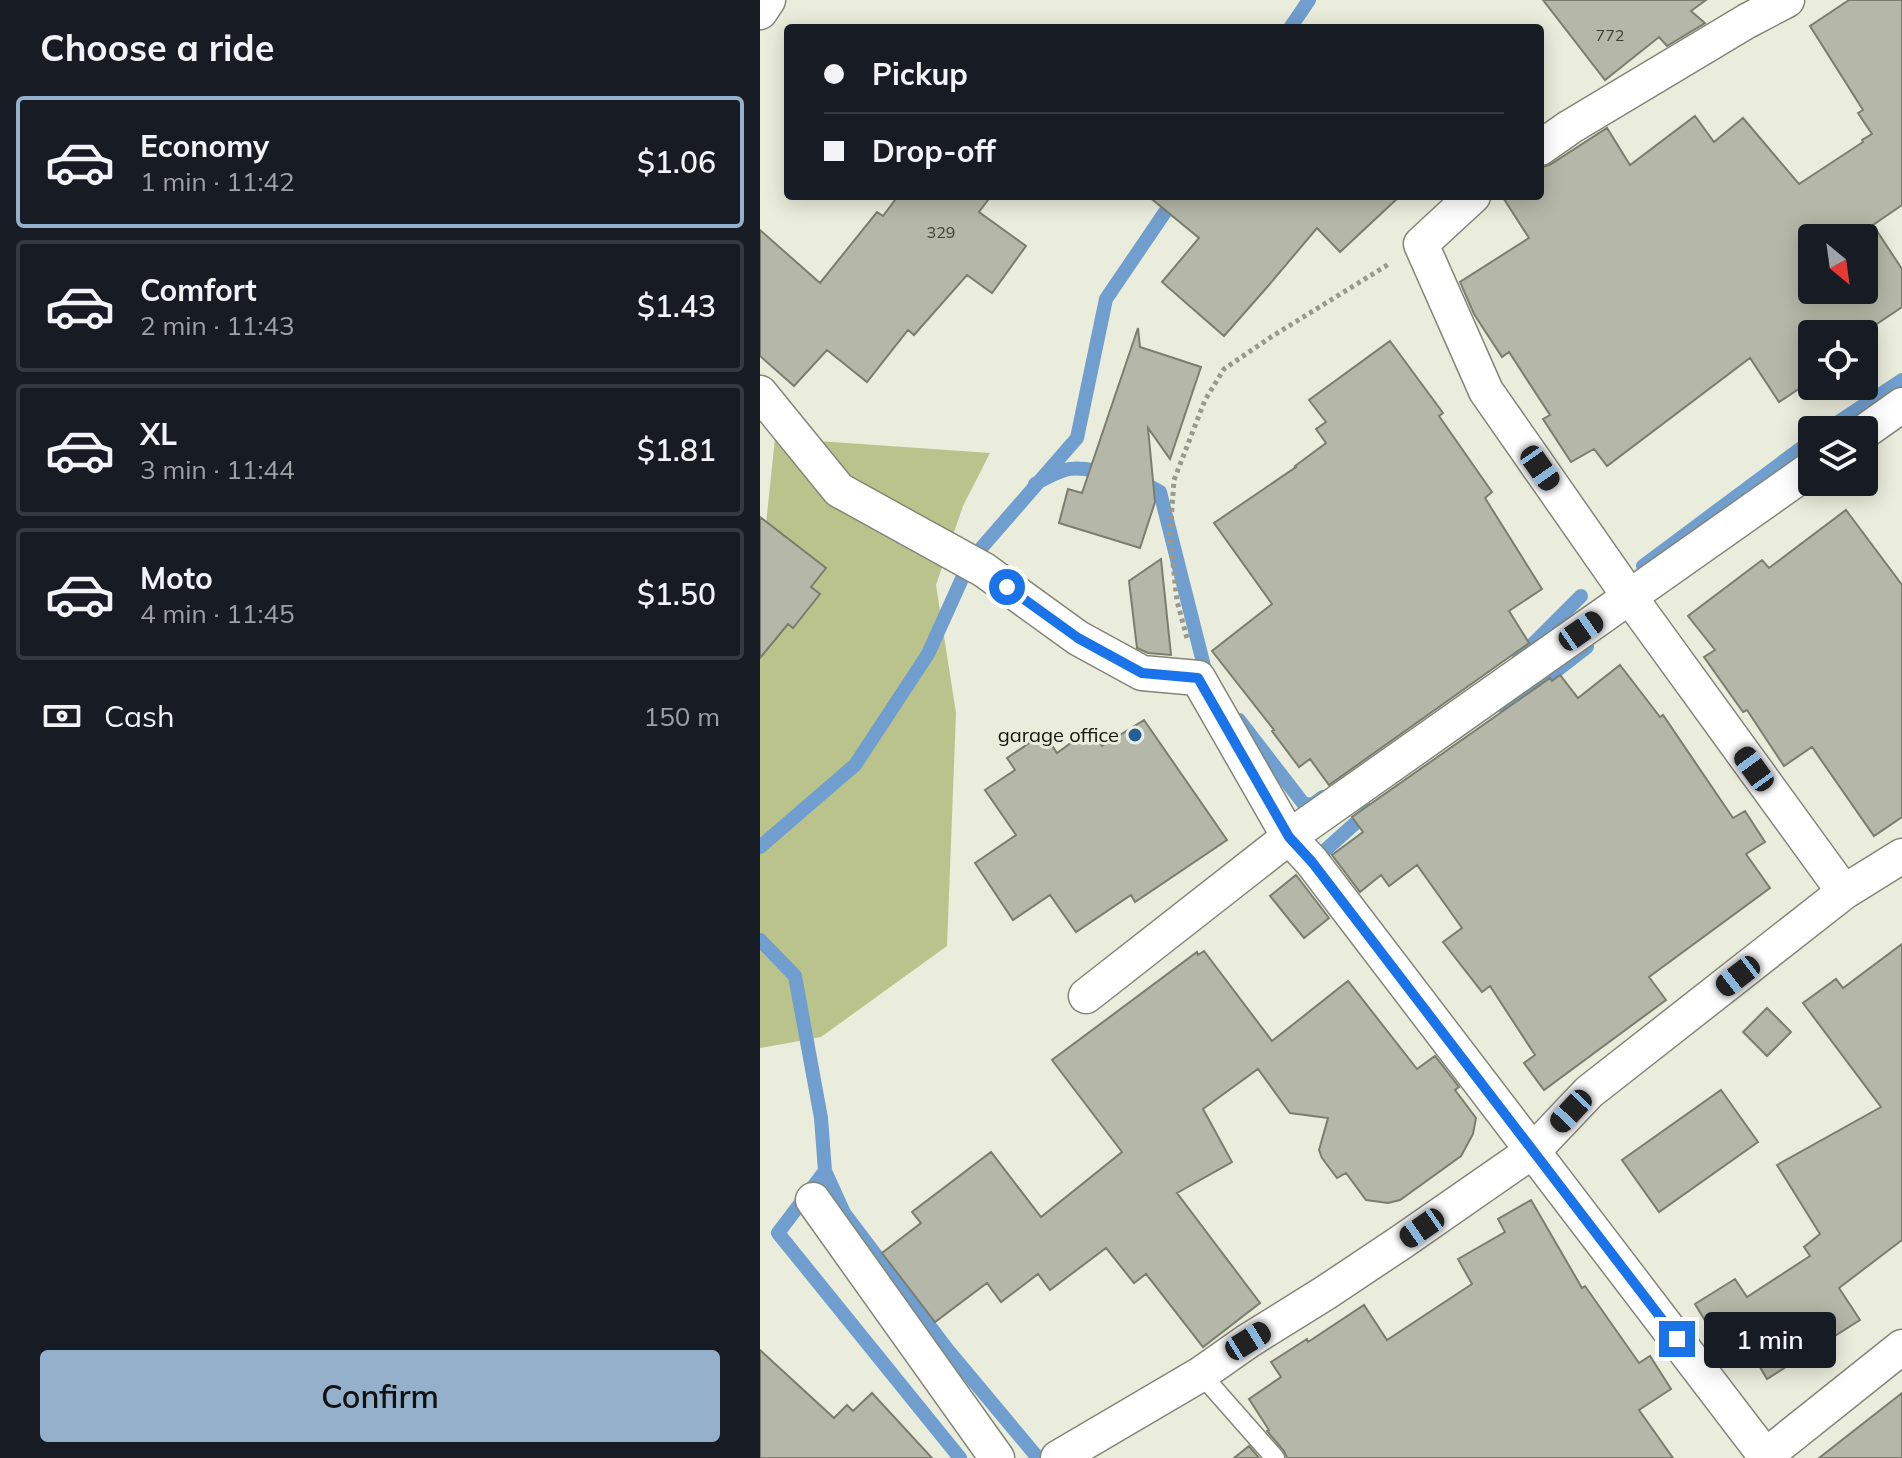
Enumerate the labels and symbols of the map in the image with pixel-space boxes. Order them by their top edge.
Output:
house number: 772 [1596,25,1624,45]
house number: 329 [927,222,955,242]
north arrow [1798,224,1878,304]
car [1516,441,1564,495]
route start [989,569,1025,605]
car [1554,607,1608,655]
place label: garage office [998,722,1119,747]
marker: garage office [1126,726,1144,744]
car [1730,743,1778,795]
car [1712,952,1764,1000]
car [1546,1085,1596,1137]
car [1395,1204,1449,1252]
callout: 1 min [1705,1311,1837,1367]
car [1221,1318,1275,1364]
route end [1659,1321,1695,1357]

